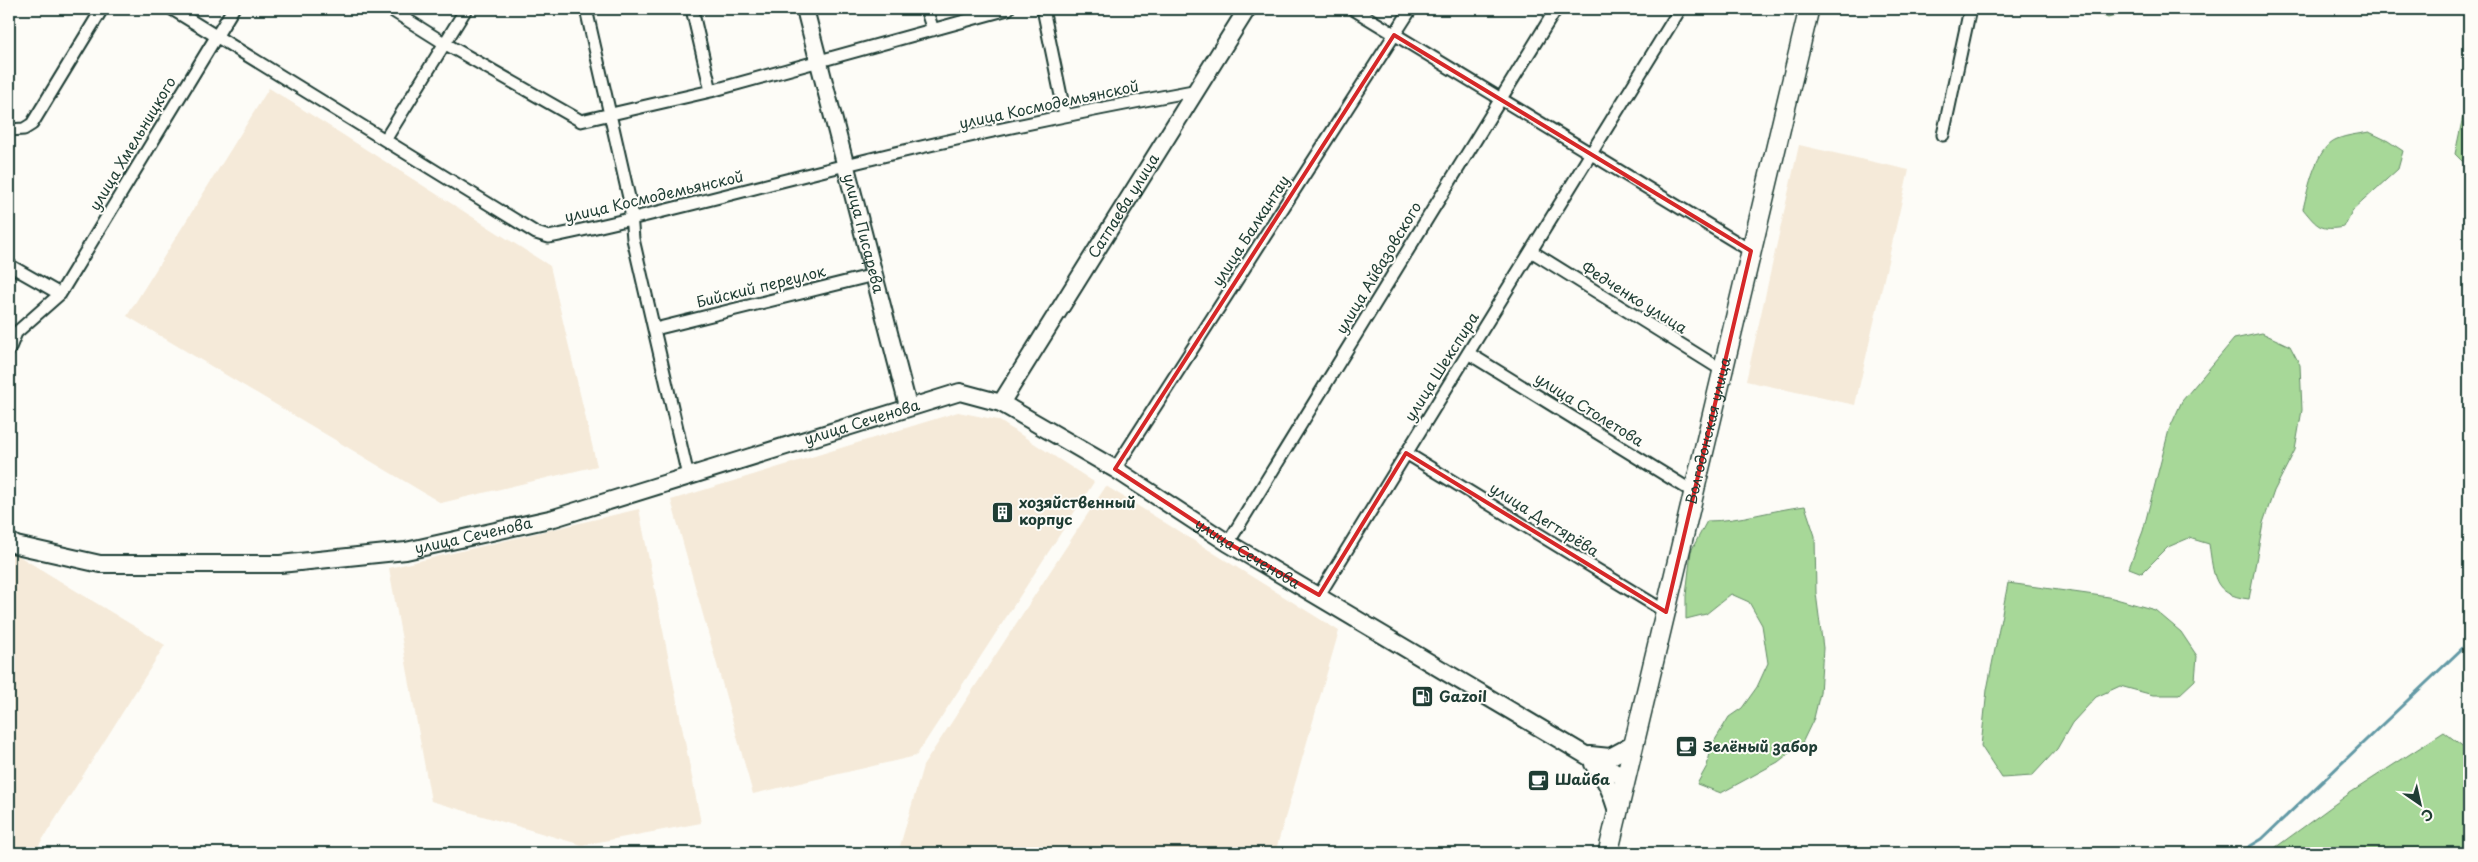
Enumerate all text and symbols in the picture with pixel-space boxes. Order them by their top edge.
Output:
street label: улица Хмельницкого [82,72,181,215]
street label: улица Космодемьянской [957,73,1141,134]
street label: Сатпаева улица [1081,148,1164,262]
street label: улица Космодемьянской [562,164,745,227]
street label: улица Балкантау [1205,170,1294,290]
street label: улица Писарева [838,171,891,296]
street label: улица Айвазовского [1329,197,1426,338]
street label: Федченко улица [1577,255,1693,339]
street label: Бийский переулок [694,258,828,313]
street label: улица Шекспира [1398,307,1484,425]
street label: Волгодонская улица [1678,354,1736,507]
street label: улица Столетова [1531,366,1649,452]
street label: улица Сеченова [801,392,923,450]
street label: улица Дегтярёва [1486,476,1605,562]
place label: хозяйственный корпус [1019,490,1136,530]
building icon: хозяйственный корпус [991,500,1015,524]
street label: улица Сеченова [412,510,535,559]
street label: улица Сеченова [1191,511,1306,594]
place label: Gazoil [1439,684,1487,707]
fuel station icon: Gazoil [1411,685,1435,709]
place label: Зелёный забор [1702,734,1818,757]
cafe icon: Зелёный забор [1675,735,1699,759]
place label: Шайба [1555,767,1610,790]
cafe icon: Шайба [1527,768,1551,792]
north arrow [2396,780,2446,830]
text: С [2417,804,2438,827]

